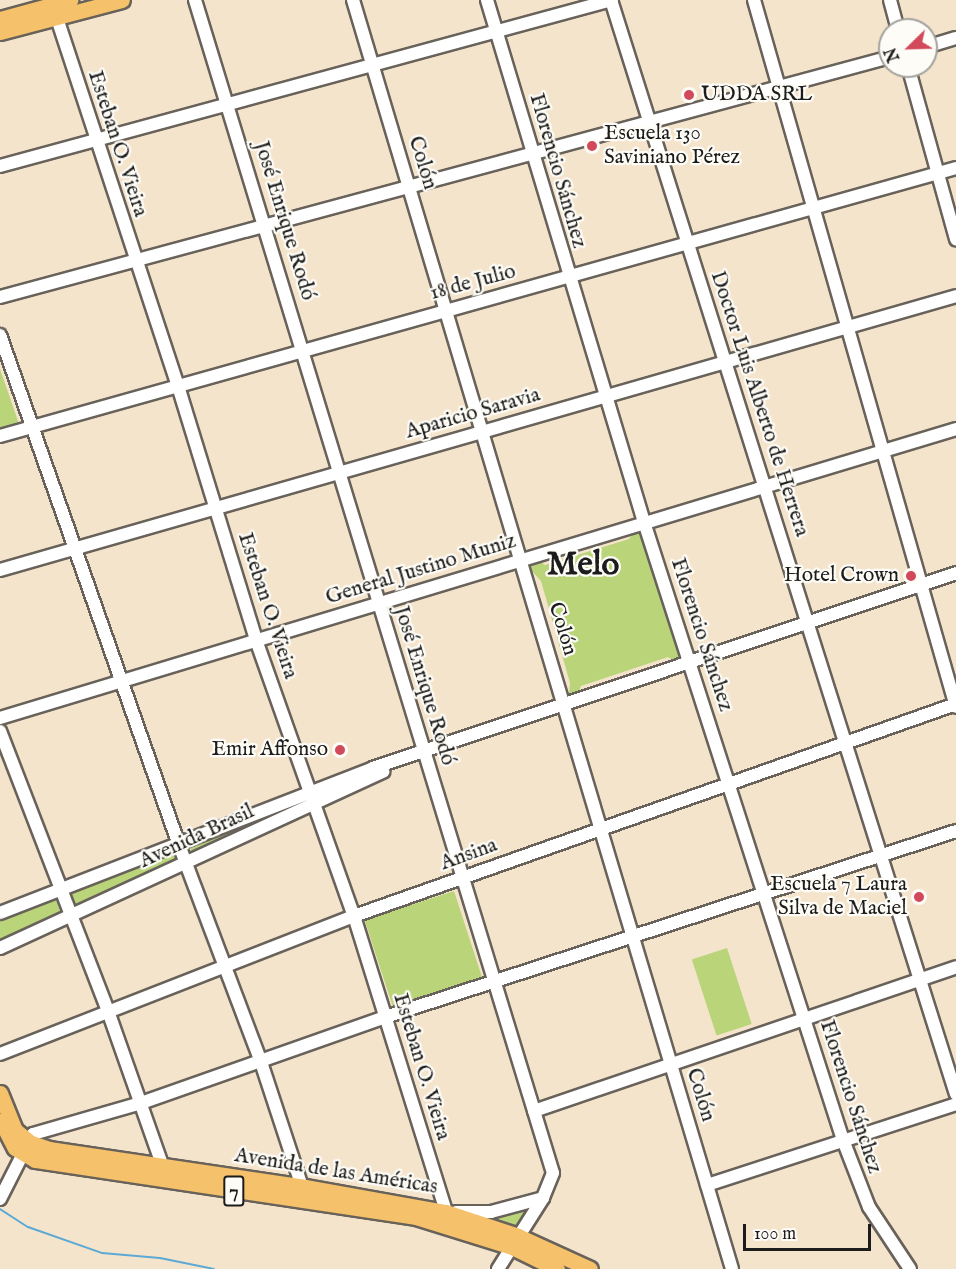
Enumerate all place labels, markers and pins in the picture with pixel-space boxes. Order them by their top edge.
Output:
place label: UDDA SRL [701,82,812,108]
marker: UDDA SRL [682,88,696,102]
place label: Escuela 130 Saviniano Pérez [604,121,740,171]
marker: Escuela 130 Saviniano Pérez [585,139,599,153]
place label: Hotel Crown [784,563,899,589]
marker: Hotel Crown [904,569,918,583]
place label: Emir Affonso [211,737,328,763]
marker: Emir Affonso [333,743,347,757]
place label: Escuela 7 Laura Silva de Maciel [770,872,907,922]
marker: Escuela 7 Laura Silva de Maciel [912,890,926,904]

